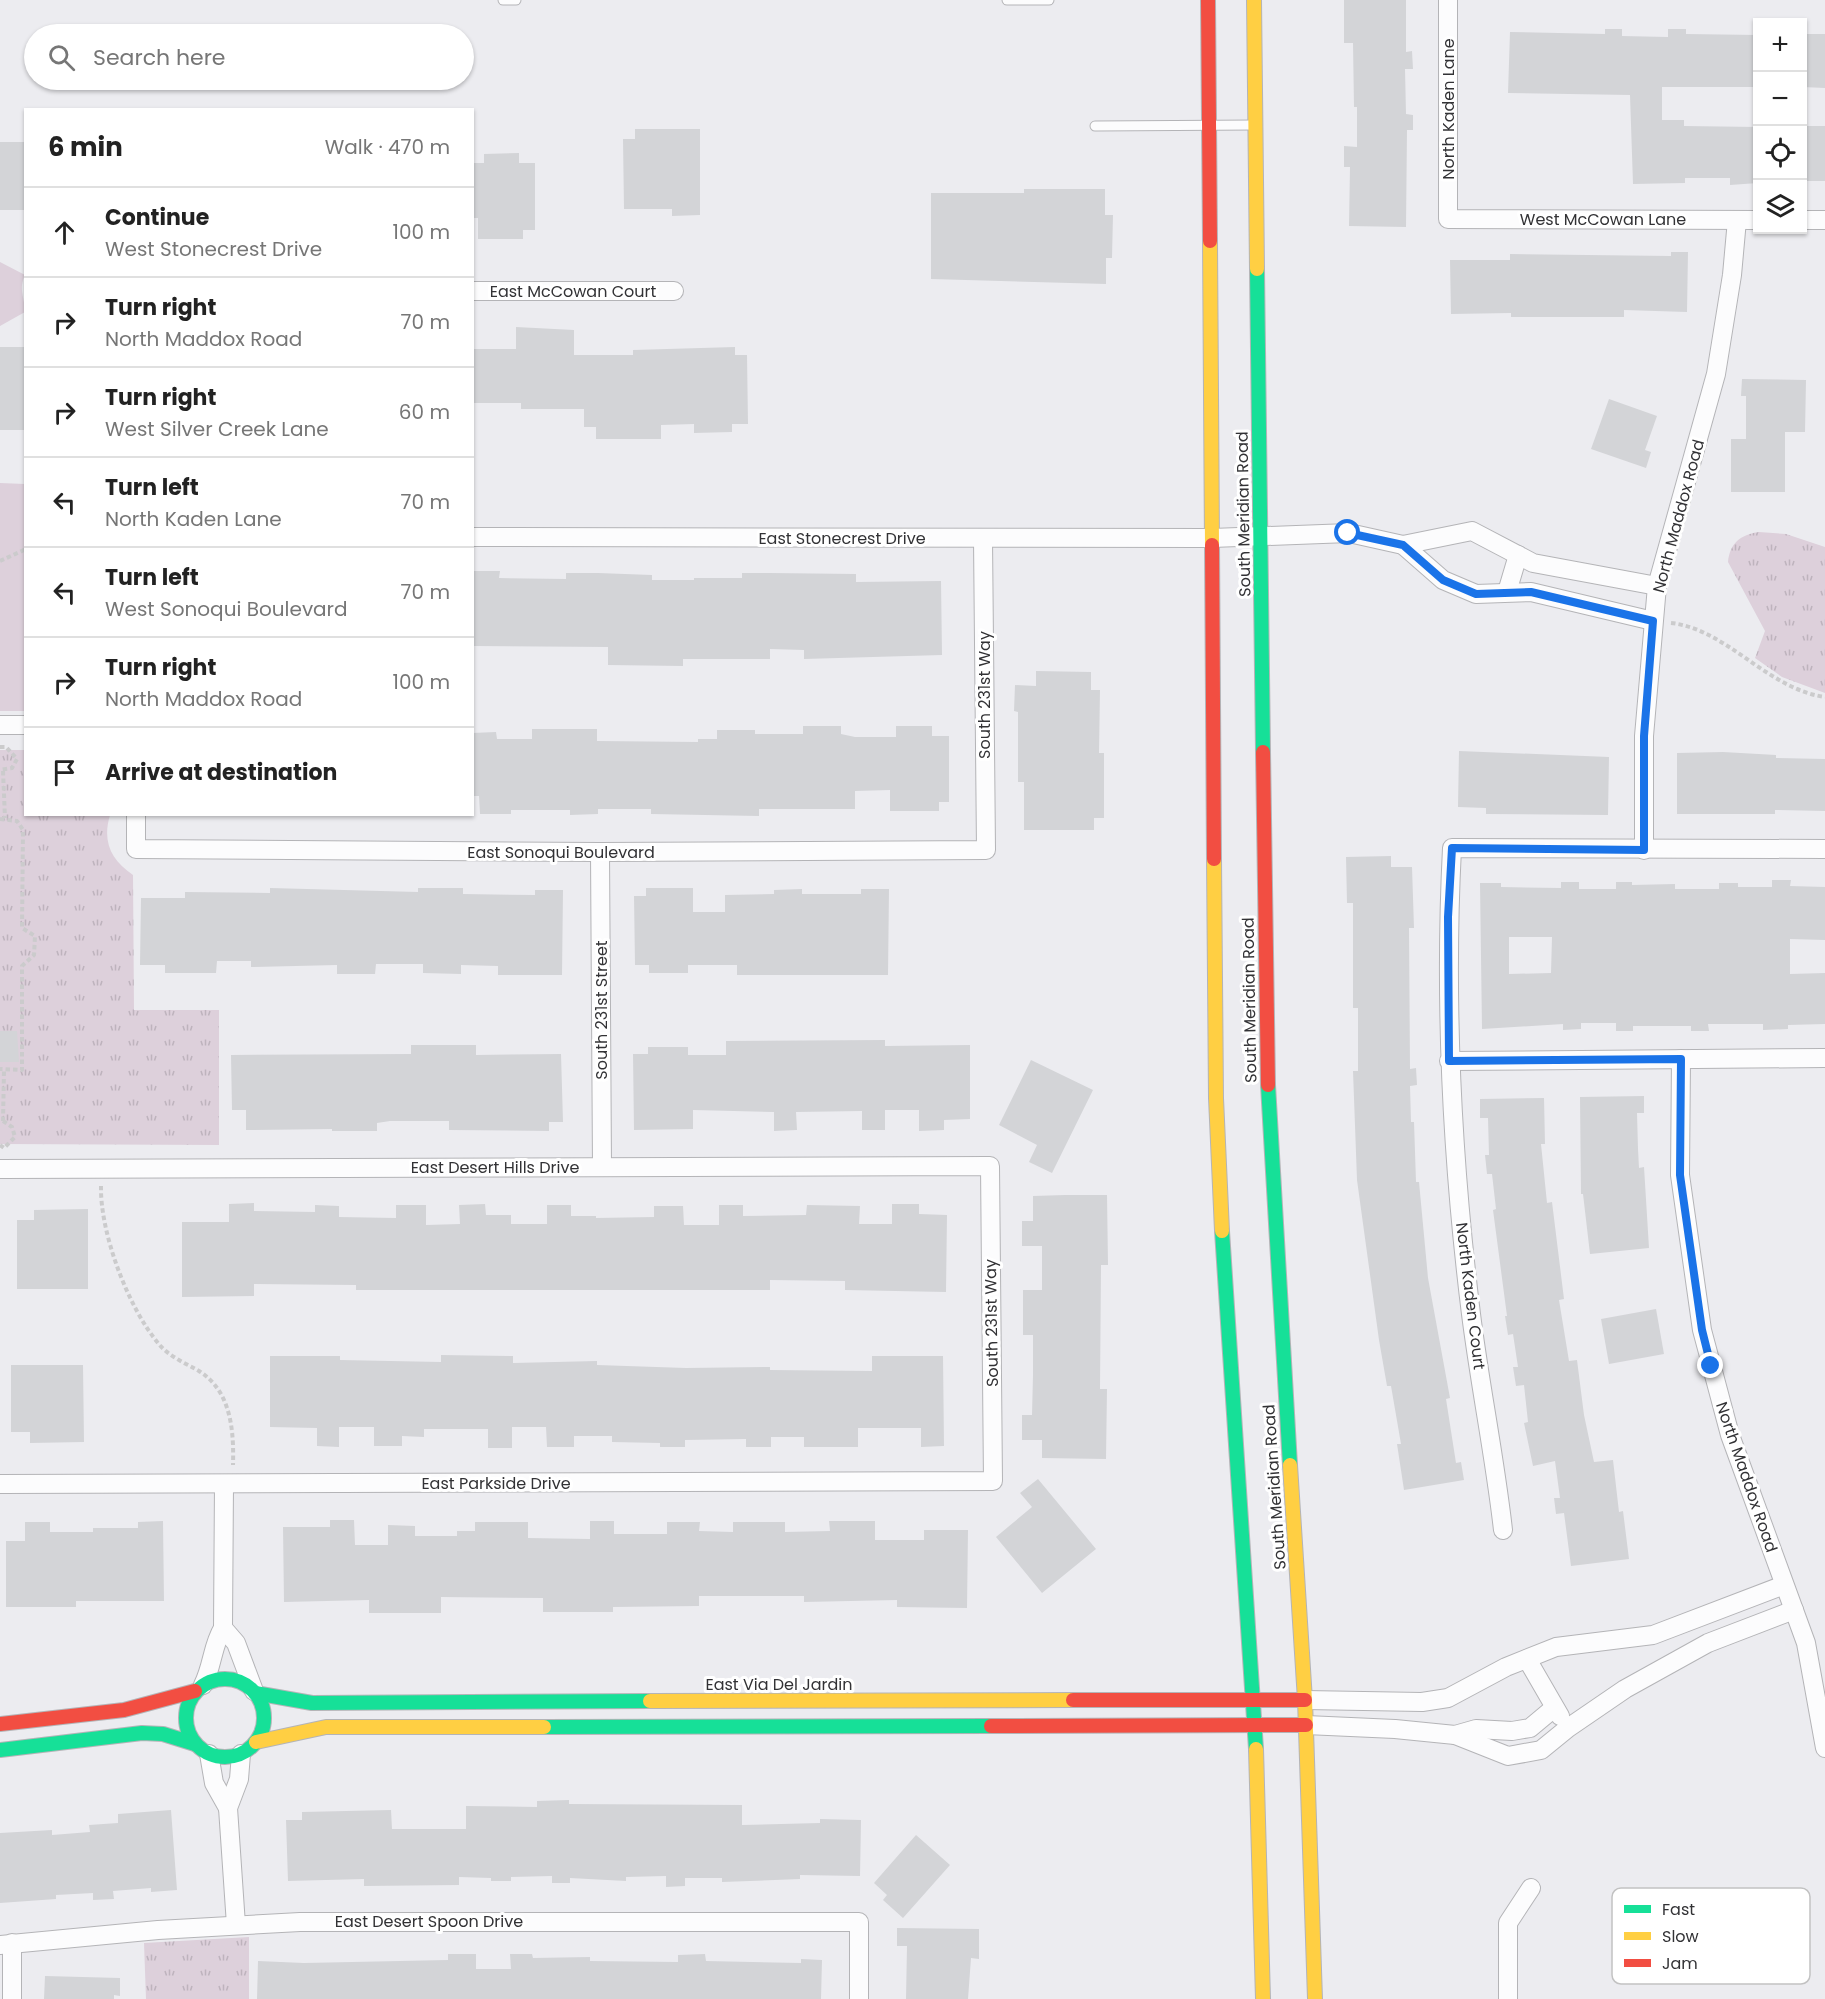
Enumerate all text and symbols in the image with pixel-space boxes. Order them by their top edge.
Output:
map controls [1753,18,1807,234]
button: + [1753,18,1807,72]
search box [24,24,474,90]
street label: North Kaden Lane [1437,38,1460,180]
icon: search [45,41,78,74]
text: Search here [93,42,226,73]
button: − [1753,72,1807,126]
button: locate [1753,126,1807,180]
text: 6 min [48,129,123,165]
text: Walk · 470 m [325,133,450,161]
button: layers [1753,180,1807,234]
text: Continue [105,202,209,233]
street label: West McCowan Lane [1520,208,1686,231]
icon: ahead [48,216,81,249]
text: 100 m [393,218,450,246]
text: West Stonecrest Drive [105,235,322,263]
street label: East McCowan Court [490,280,656,303]
text: Turn right [105,292,216,323]
icon: right [48,306,81,339]
text: 70 m [401,308,450,336]
text: North Maddox Road [105,325,302,353]
text: Turn right [105,382,216,413]
icon: right [48,396,81,429]
text: 60 m [399,398,450,426]
text: West Silver Creek Lane [105,415,329,443]
street label: South Meridian Road [1231,431,1256,597]
street label: North Maddox Road [1647,437,1710,595]
text: Turn left [105,472,199,503]
icon: left [48,486,81,519]
text: 70 m [401,488,450,516]
text: North Kaden Lane [105,505,282,533]
route start [1334,519,1360,545]
street label: East Stonecrest Drive [758,527,926,550]
text: Turn left [105,562,199,593]
icon: left [48,576,81,609]
text: 70 m [401,578,450,606]
text: West Sonoqui Boulevard [105,595,348,623]
street label: South 231st Way [973,631,996,759]
text: Turn right [105,652,216,683]
icon: right [48,666,81,699]
text: 100 m [393,668,450,696]
text: North Maddox Road [105,685,302,713]
icon: arrive [48,756,81,789]
text: Arrive at destination [105,757,337,788]
street label: East Sonoqui Boulevard [467,841,655,864]
street label: South Meridian Road [1237,917,1262,1083]
street label: South 231st Street [590,940,613,1080]
street label: East Desert Hills Drive [411,1156,579,1179]
street label: North Kaden Court [1450,1221,1491,1371]
street label: South 231st Way [979,1259,1004,1387]
route end [1697,1352,1723,1378]
street label: North Maddox Road [1710,1399,1783,1556]
street label: South Meridian Road [1257,1404,1292,1570]
street label: East Parkside Drive [421,1472,571,1495]
street label: East Via Del Jardin [705,1673,853,1696]
legend [1612,1888,1810,1984]
text: Fast [1662,1898,1695,1921]
street label: East Desert Spoon Drive [335,1910,523,1933]
text: Slow [1662,1925,1699,1948]
text: Jam [1662,1952,1698,1975]

